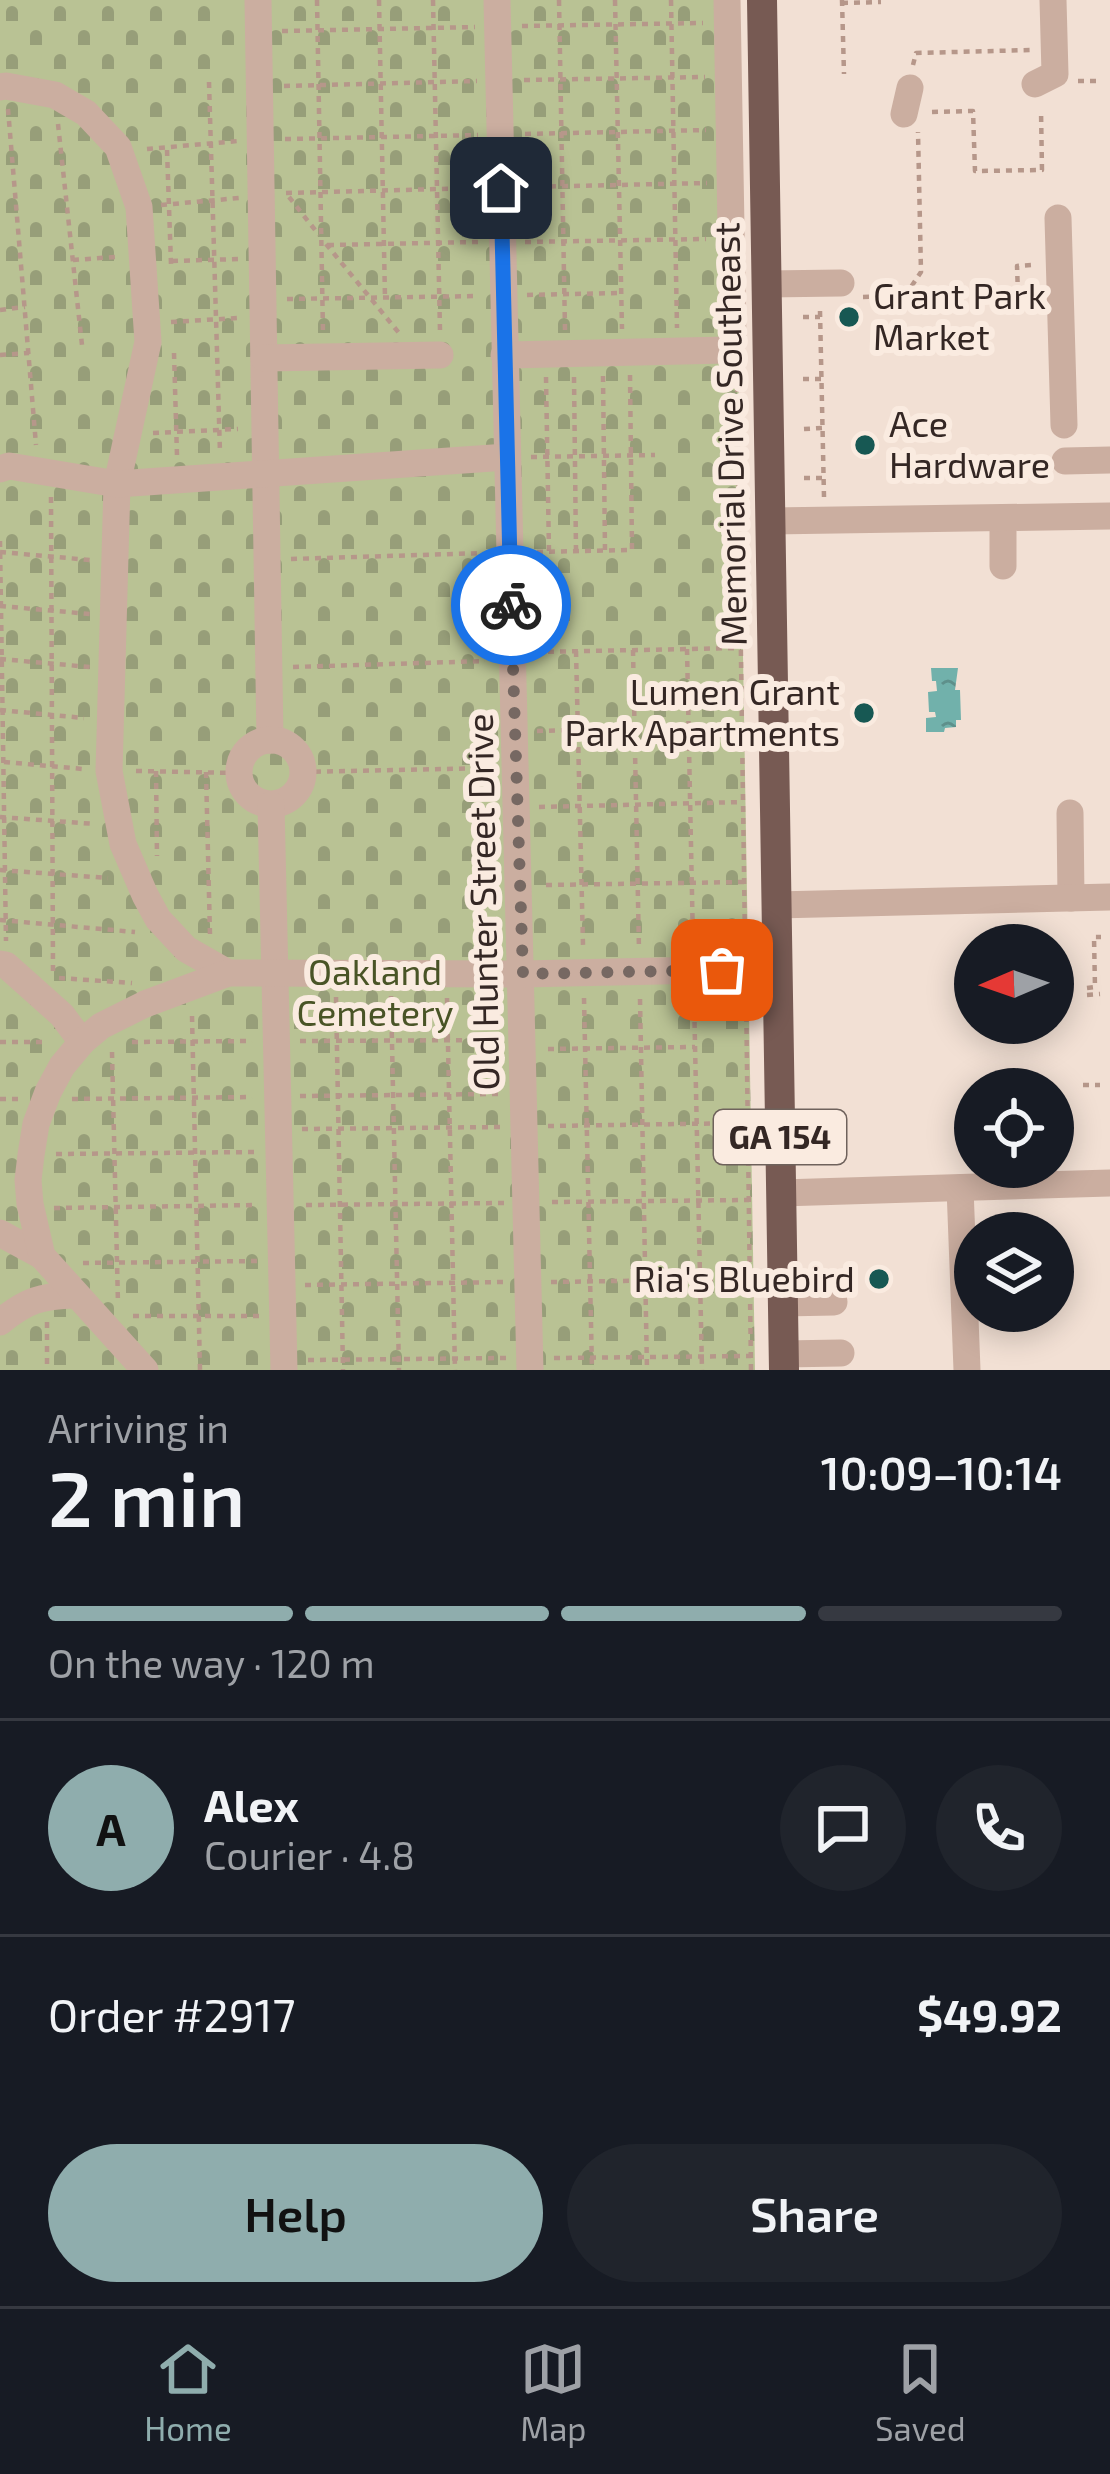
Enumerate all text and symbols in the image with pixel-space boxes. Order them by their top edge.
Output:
pin [450,137,552,239]
icon: home [468,155,534,221]
street label: Memorial Drive Southeast [703,222,754,646]
place label: Grant Park Market [873,273,1046,357]
marker: Grant Park Market [836,304,862,330]
place label: Ace Hardware [889,401,1050,485]
marker: Ace Hardware [852,432,878,458]
courier [451,545,571,665]
icon: bike [478,572,544,638]
place label: Lumen Grant Park Apartments [565,669,840,753]
marker: Lumen Grant Park Apartments [851,700,877,726]
street label: Old Hunter Street Drive [457,713,506,1091]
pin [671,919,773,1021]
north arrow [954,924,1074,1044]
map controls [954,924,1074,1332]
icon: bag [689,937,755,1003]
park label: Oakland Cemetery [296,949,454,1033]
button: locate [954,1068,1074,1188]
road number: GA 154 [714,1110,846,1164]
button: layers [954,1212,1074,1332]
place label: Ria's Bluebird [634,1256,855,1299]
marker: Ria's Bluebird [866,1266,892,1292]
text: Arriving in [48,1404,229,1451]
text: 10:09–10:14 [821,1445,1062,1499]
text: 2 min [48,1449,245,1543]
text: On the way · 120 m [48,1639,375,1686]
button: chat [780,1765,906,1891]
button: phone [936,1765,1062,1891]
text: Alex [204,1777,299,1831]
text: A [96,1801,126,1855]
text: Courier · 4.8 [204,1831,415,1878]
text: Order #2917 [48,1987,296,2041]
text: $49.92 [917,1987,1062,2041]
button: Help [48,2144,543,2282]
button: Share [567,2144,1062,2282]
tab: Home [144,2336,232,2448]
tab: Map [520,2336,587,2448]
tab: Saved [875,2336,966,2448]

